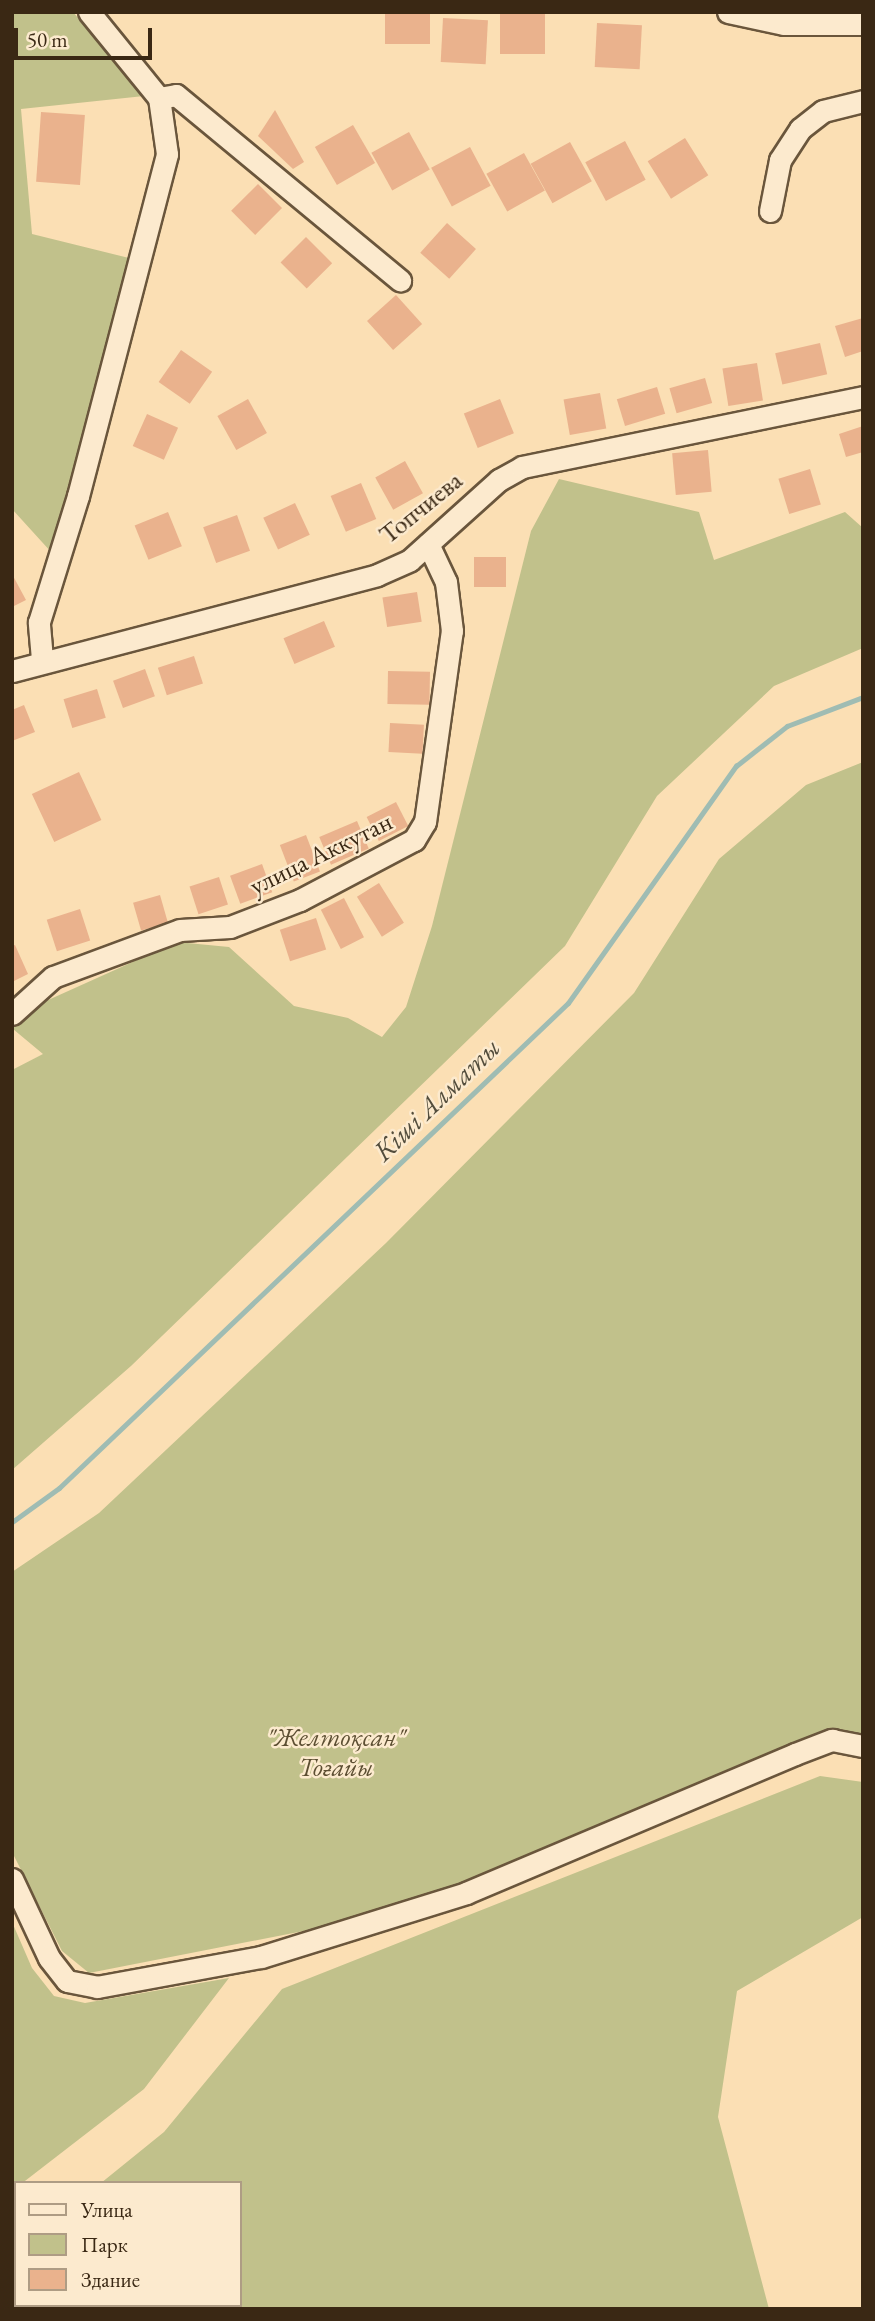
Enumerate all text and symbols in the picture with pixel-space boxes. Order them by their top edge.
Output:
scale bar [18,14,156,58]
text: 50 m [27,26,68,53]
street label: Топчиева [373,465,469,551]
street label: улица Аккутан [245,806,397,902]
water label: Кіші Алматы [366,1030,506,1168]
park label: "Желтоқсан" Тоғайы [267,1722,405,1784]
legend [14,2181,242,2307]
text: Улица [81,2196,133,2223]
text: Парк [81,2231,128,2258]
text: Здание [81,2266,140,2293]

